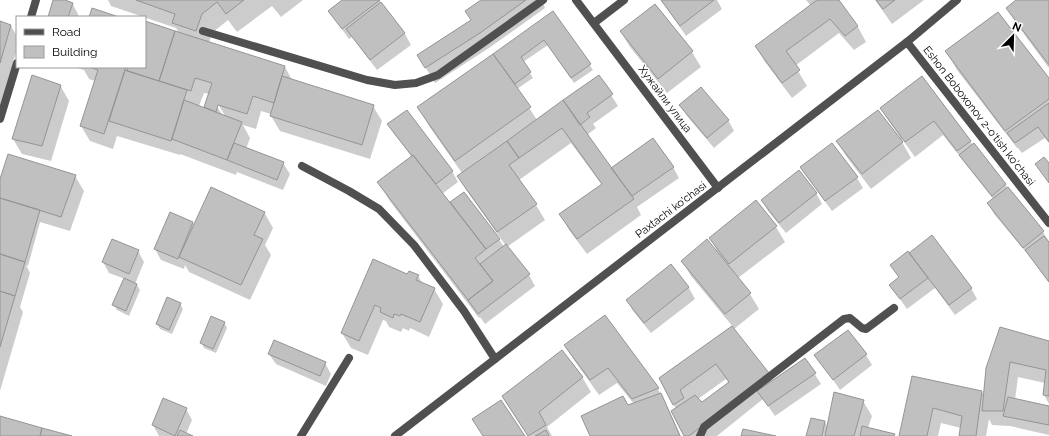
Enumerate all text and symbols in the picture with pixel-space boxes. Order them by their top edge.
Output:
legend [16,16,146,68]
north arrow [993,16,1033,56]
text: N [1010,20,1023,35]
text: Road [52,25,81,39]
street label: Eshon Boboxonov 2-o'tish ko'chasi [920,44,1038,188]
text: Building [52,45,98,59]
street label: Хужайли улица [636,63,694,135]
street label: Paxtachi ko'chasi [633,179,709,241]

